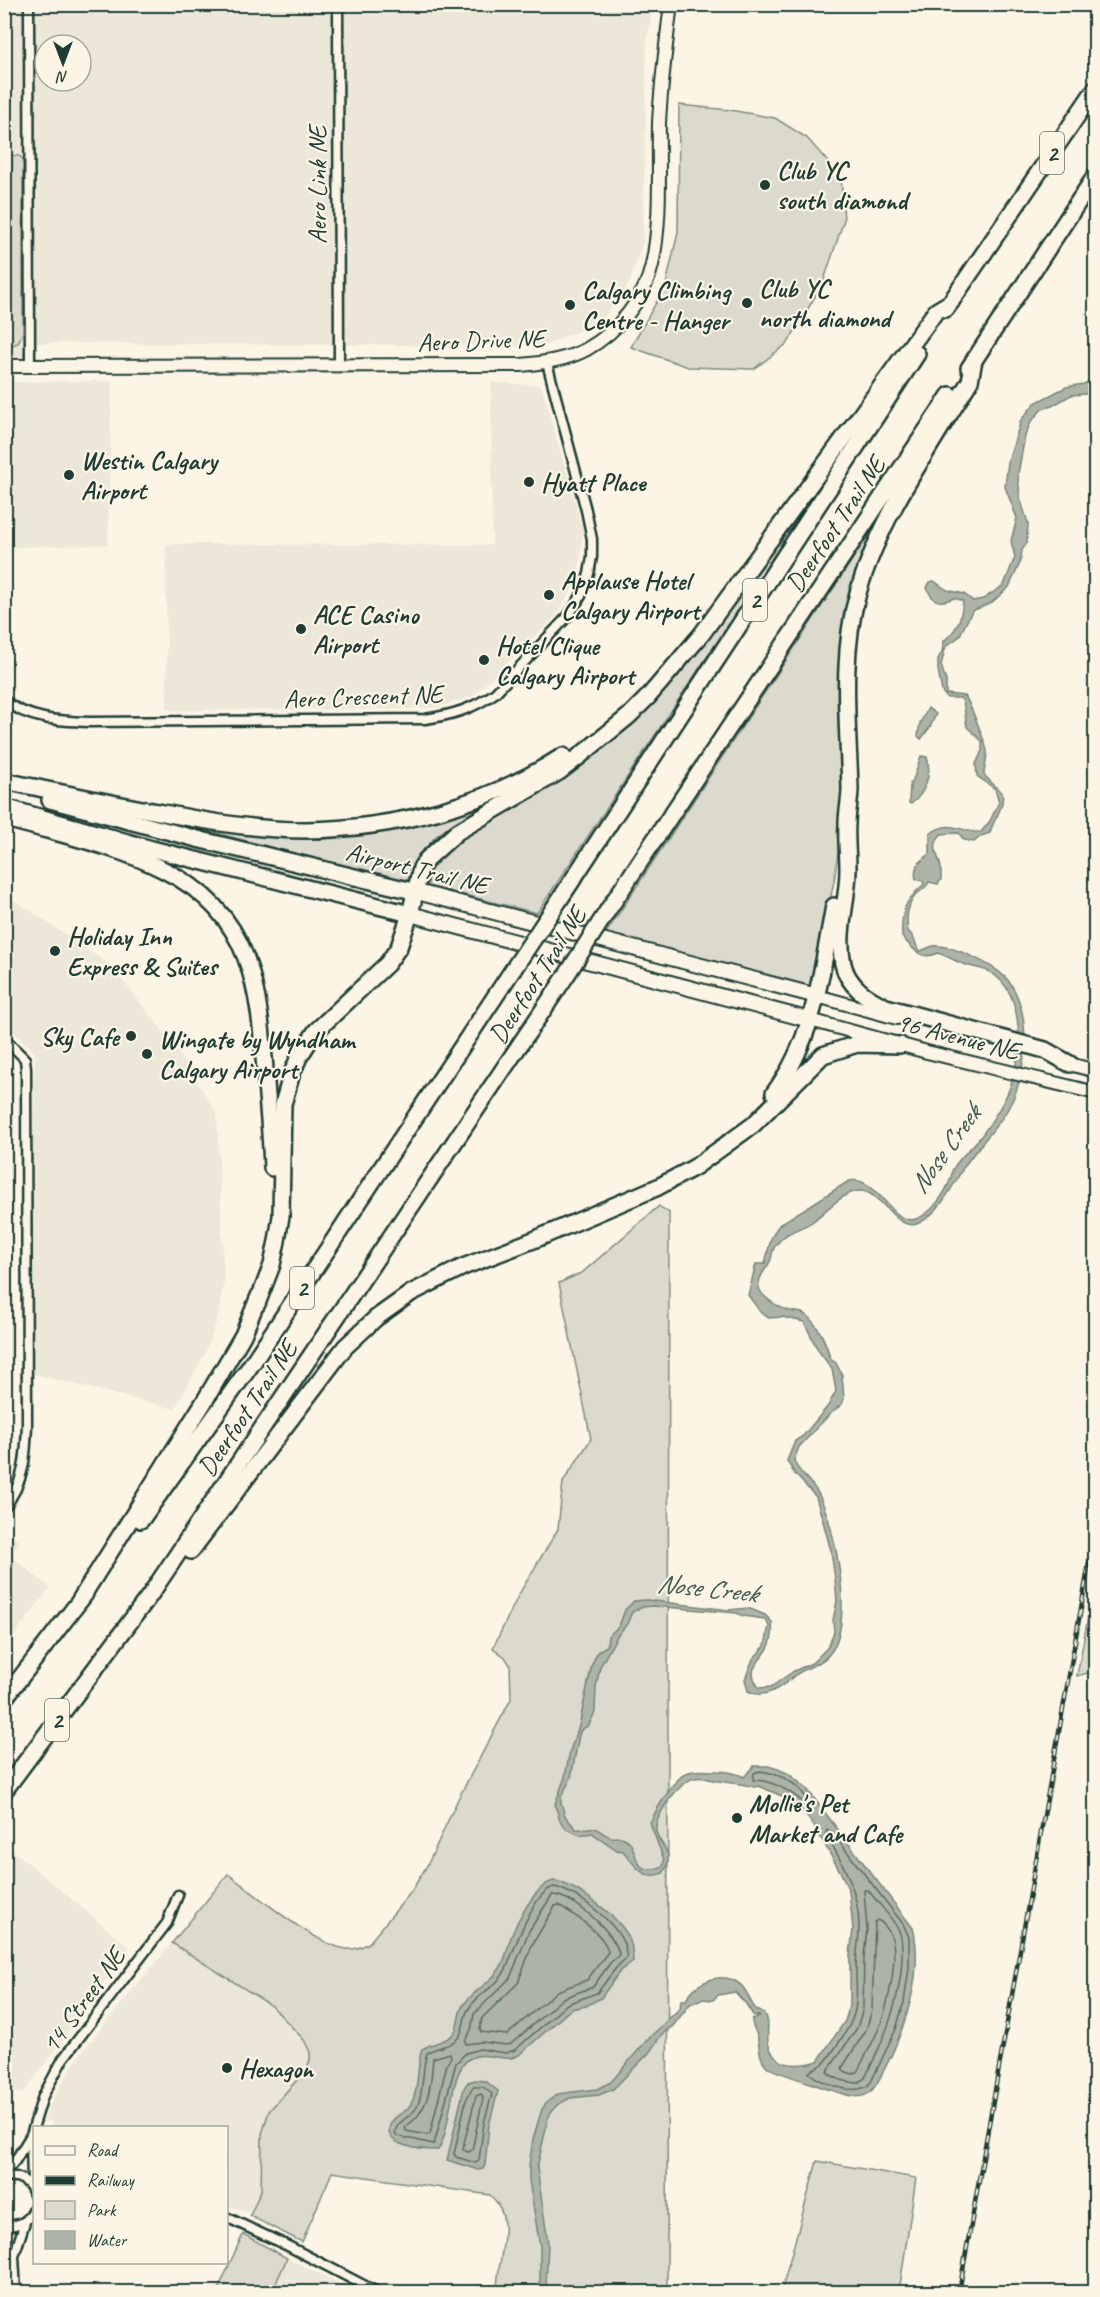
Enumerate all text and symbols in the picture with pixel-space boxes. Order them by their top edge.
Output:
north arrow [33,33,93,93]
text: N [55,67,68,87]
street label: Aero Link NE [301,123,334,244]
road number: 2 [1040,132,1064,174]
place label: Club YC south diamond [777,154,911,217]
marker: Club YC south diamond [758,178,772,192]
place label: Club YC north diamond [759,272,894,335]
place label: Calgary Climbing Centre - Hanger [582,274,733,337]
marker: Club YC north diamond [740,296,754,310]
marker: Calgary Climbing Centre - Hanger [563,298,577,312]
street label: Aero Drive NE [417,322,548,359]
place label: Westin Calgary Airport [81,444,220,507]
street label: Deerfoot Trail NE [778,448,895,598]
place label: Hyatt Place [541,466,648,499]
marker: Westin Calgary Airport [62,468,76,482]
marker: Hyatt Place [522,475,536,489]
place label: Applause Hotel Calgary Airport [561,564,703,627]
road number: 2 [743,579,767,621]
marker: Applause Hotel Calgary Airport [542,588,556,602]
place label: ACE Casino Airport [313,598,420,661]
marker: ACE Casino Airport [294,622,308,636]
place label: Hotel Clique Calgary Airport [496,629,638,692]
marker: Hotel Clique Calgary Airport [477,653,491,667]
street label: Aero Crescent NE [283,677,446,716]
street label: Airport Trail NE [342,835,494,903]
street label: Deerfoot Trail NE [481,898,596,1050]
place label: Holiday Inn Express & Suites [67,920,220,983]
marker: Holiday Inn Express & Suites [48,944,62,958]
street label: 96 Avenue NE [893,1005,1026,1068]
place label: Sky Cafe [40,1020,121,1053]
place label: Wingate by Wyndham Calgary Airport [159,1023,357,1086]
marker: Sky Cafe [124,1029,138,1043]
marker: Wingate by Wyndham Calgary Airport [140,1047,154,1061]
water label: Nose Creek [902,1094,991,1200]
road number: 2 [290,1267,314,1309]
street label: Deerfoot Trail NE [190,1332,307,1482]
water label: Nose Creek [655,1566,764,1611]
road number: 2 [45,1699,69,1741]
place label: Mollie's Pet Market and Cafe [749,1787,905,1850]
marker: Mollie's Pet Market and Cafe [730,1811,744,1825]
street label: 14 Street NE [34,1939,134,2059]
place label: Hexagon [239,2052,315,2085]
marker: Hexagon [220,2061,234,2075]
legend [33,2126,228,2264]
text: Road [87,2139,120,2161]
text: Railway [87,2169,135,2191]
text: Park [87,2199,117,2221]
text: Water [87,2229,128,2251]

